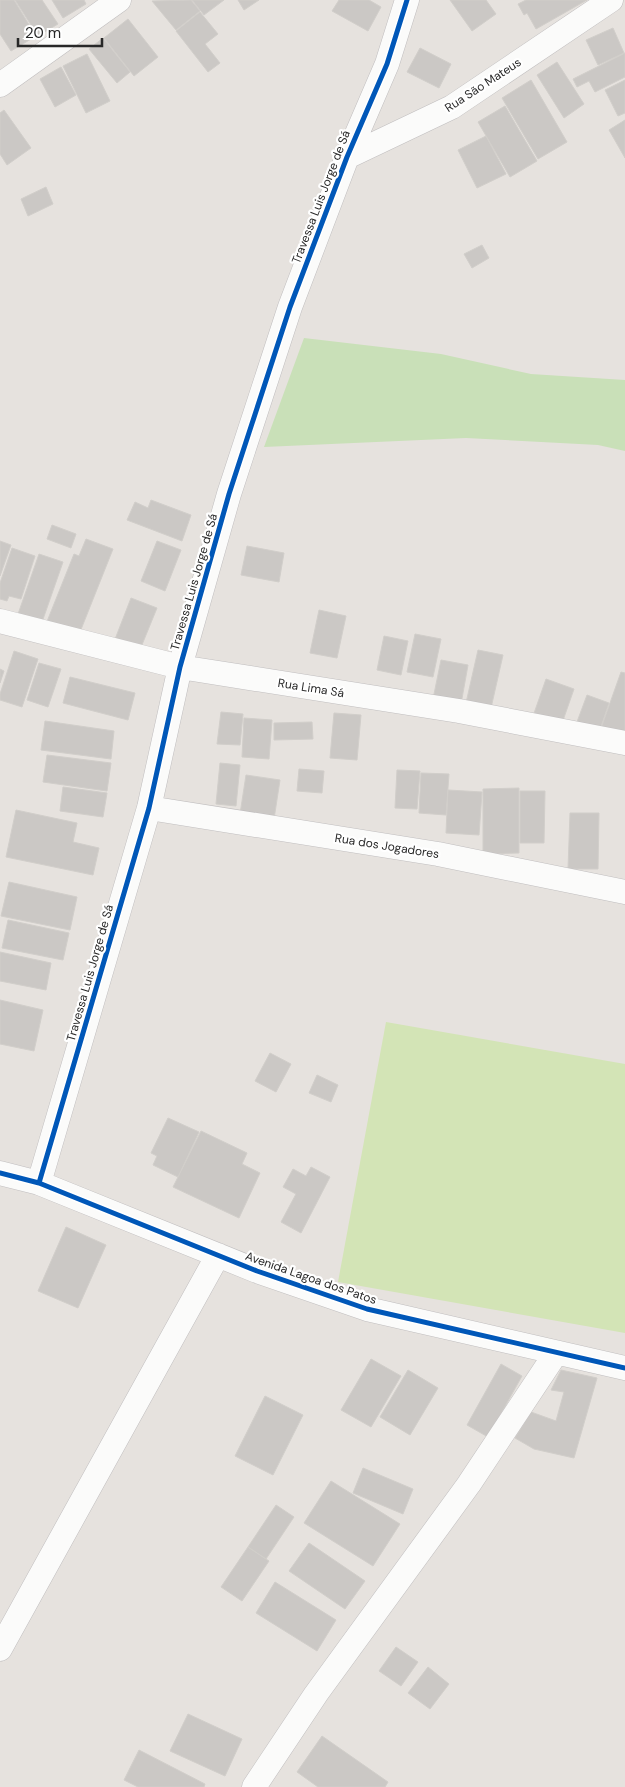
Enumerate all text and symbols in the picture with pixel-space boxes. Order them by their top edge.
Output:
scale bar [18,15,101,47]
text: 20 m [25,23,61,43]
street label: Rua São Mateus [442,54,524,116]
street label: Travessa Luis Jorge de Sá [288,128,354,266]
street label: Travessa Luis Jorge de Sá [167,512,221,652]
street label: Rua Lima Sá [277,675,345,701]
street label: Rua dos Jogadores [334,830,440,862]
street label: Travessa Luis Jorge de Sá [63,903,117,1043]
street label: Avenida Lagoa dos Patos [243,1248,379,1308]

